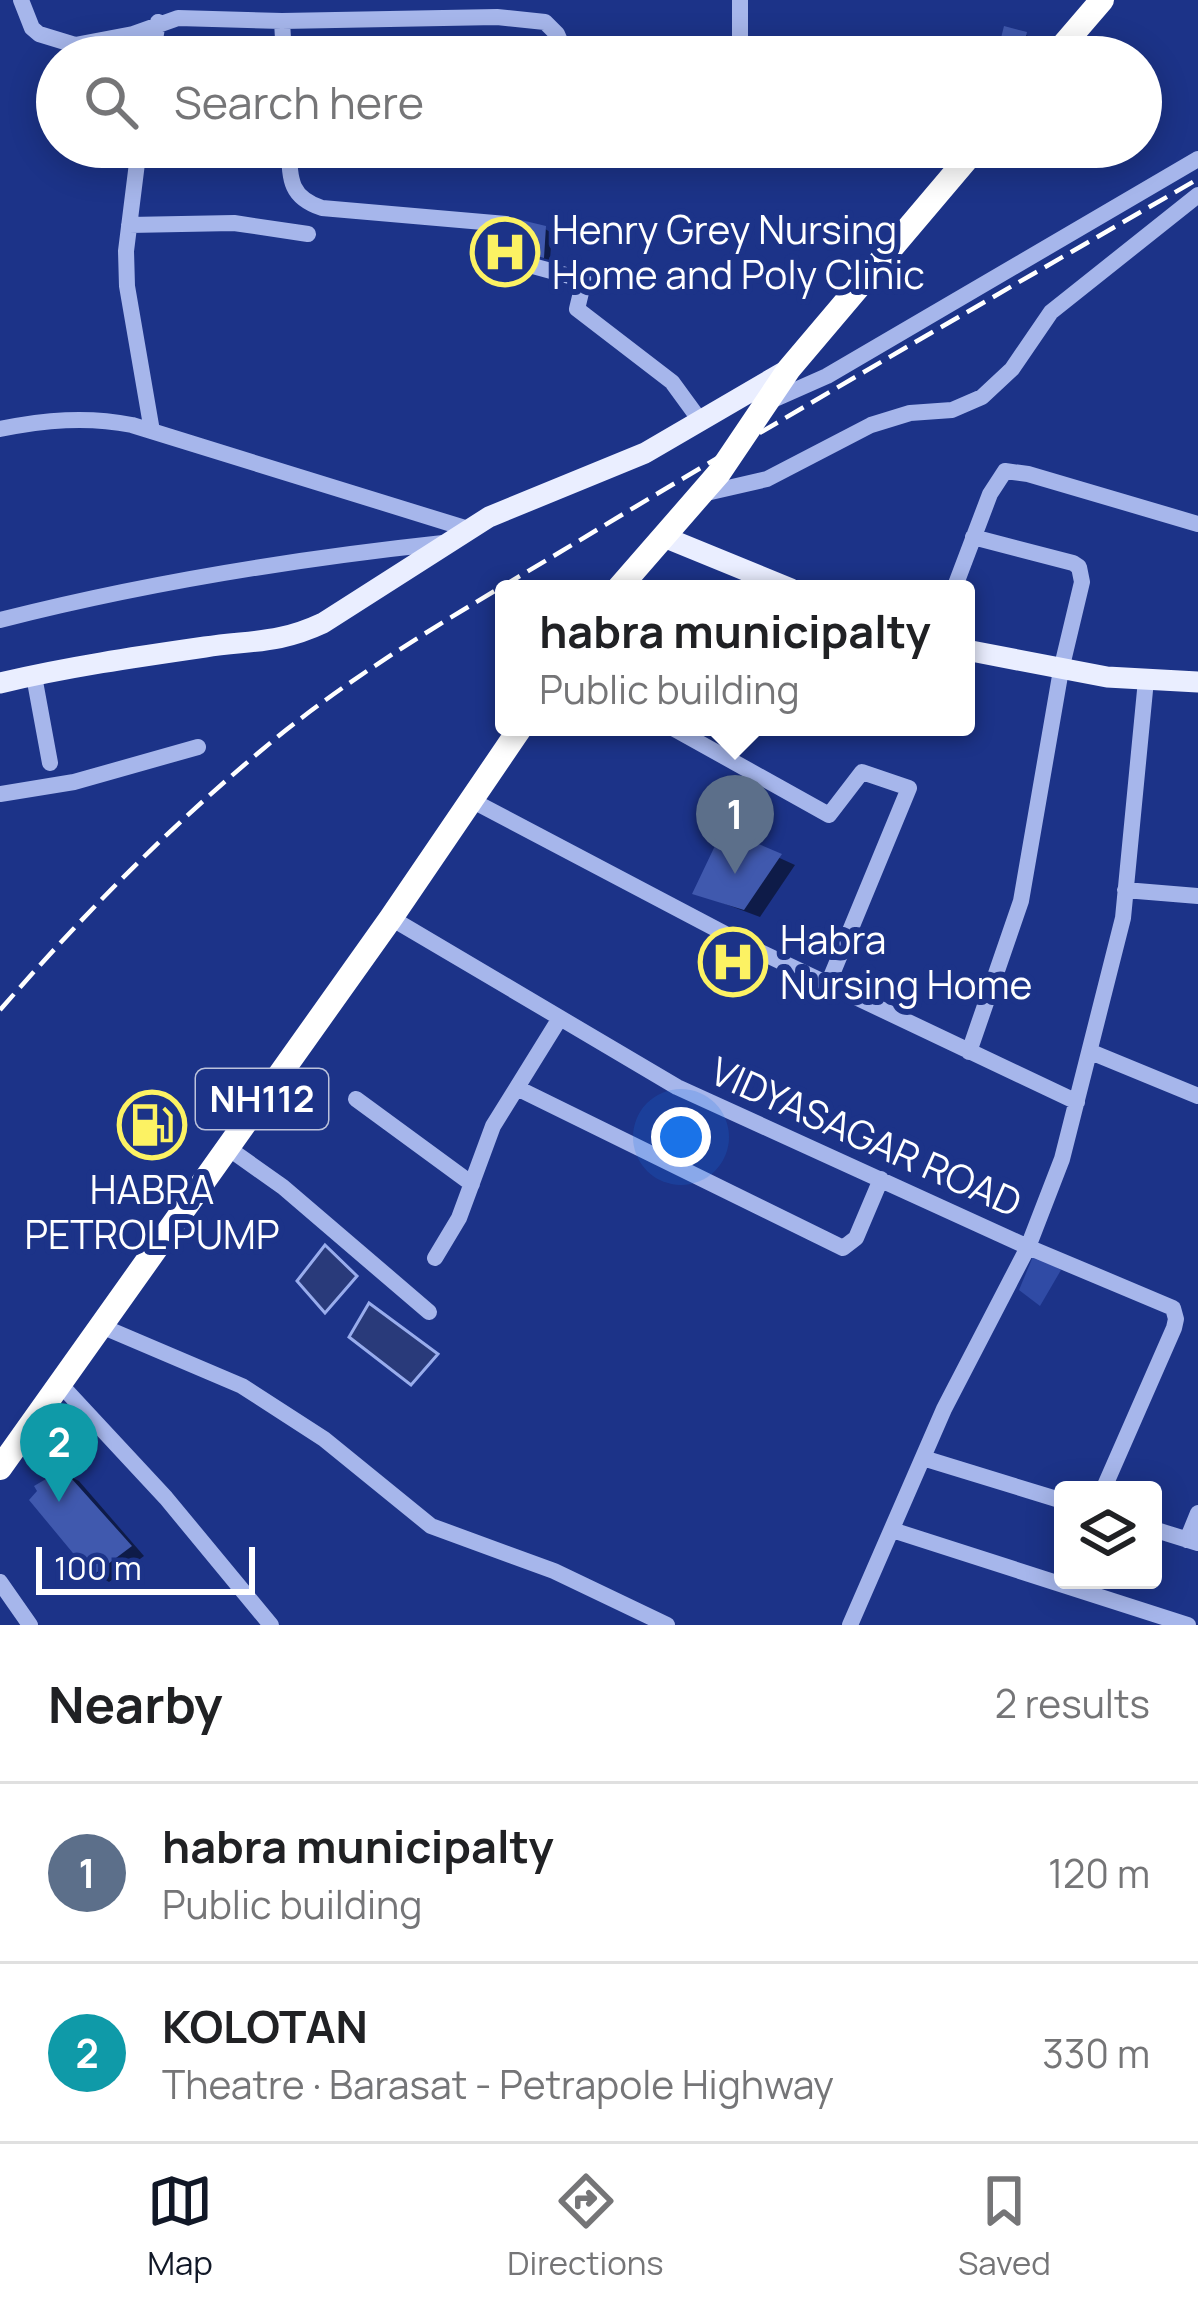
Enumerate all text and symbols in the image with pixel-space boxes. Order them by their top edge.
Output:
search box [36,36,1162,168]
icon: search [78,69,144,135]
text: Search here [174,71,424,133]
place label: Henry Grey Nursing Home and Poly Clinic [552,202,925,301]
hospital icon: Henry Grey Nursing Home and Poly Clinic [470,217,540,287]
popup [495,580,975,736]
text: habra municipalty [539,600,931,662]
text: Public building [539,662,800,716]
pin: 1 [696,775,774,874]
place label: Habra Nursing Home [780,912,1032,1011]
hospital icon: Habra Nursing Home [698,927,768,997]
street label: VIDYASAGAR ROAD [702,1043,1031,1229]
road number: NH112 [196,1069,328,1129]
fuel station icon: HABRA PETROL PUMP [117,1090,187,1160]
your location [651,1107,711,1167]
place label: HABRA PETROL PUMP [25,1162,279,1261]
pin: 2 [20,1403,98,1502]
map controls [1054,1481,1162,1589]
button: layers [1054,1481,1162,1589]
scale bar [36,1541,255,1594]
text: 100 m [54,1545,142,1590]
text: Nearby [48,1669,223,1738]
text: 2 results [995,1676,1150,1730]
text: habra municipalty [162,1815,554,1877]
text: 1 [78,1846,96,1900]
text: 120 m [1048,1846,1150,1900]
text: Public building [162,1877,422,1931]
text: KOLOTAN [162,1995,368,2057]
text: 2 [75,2026,99,2080]
text: 330 m [1042,2026,1150,2080]
text: Theatre · Barasat - Petrapole Highway [162,2057,834,2111]
tab: Map [147,2168,213,2285]
tab: Directions [507,2168,664,2285]
tab: Saved [958,2168,1051,2285]

